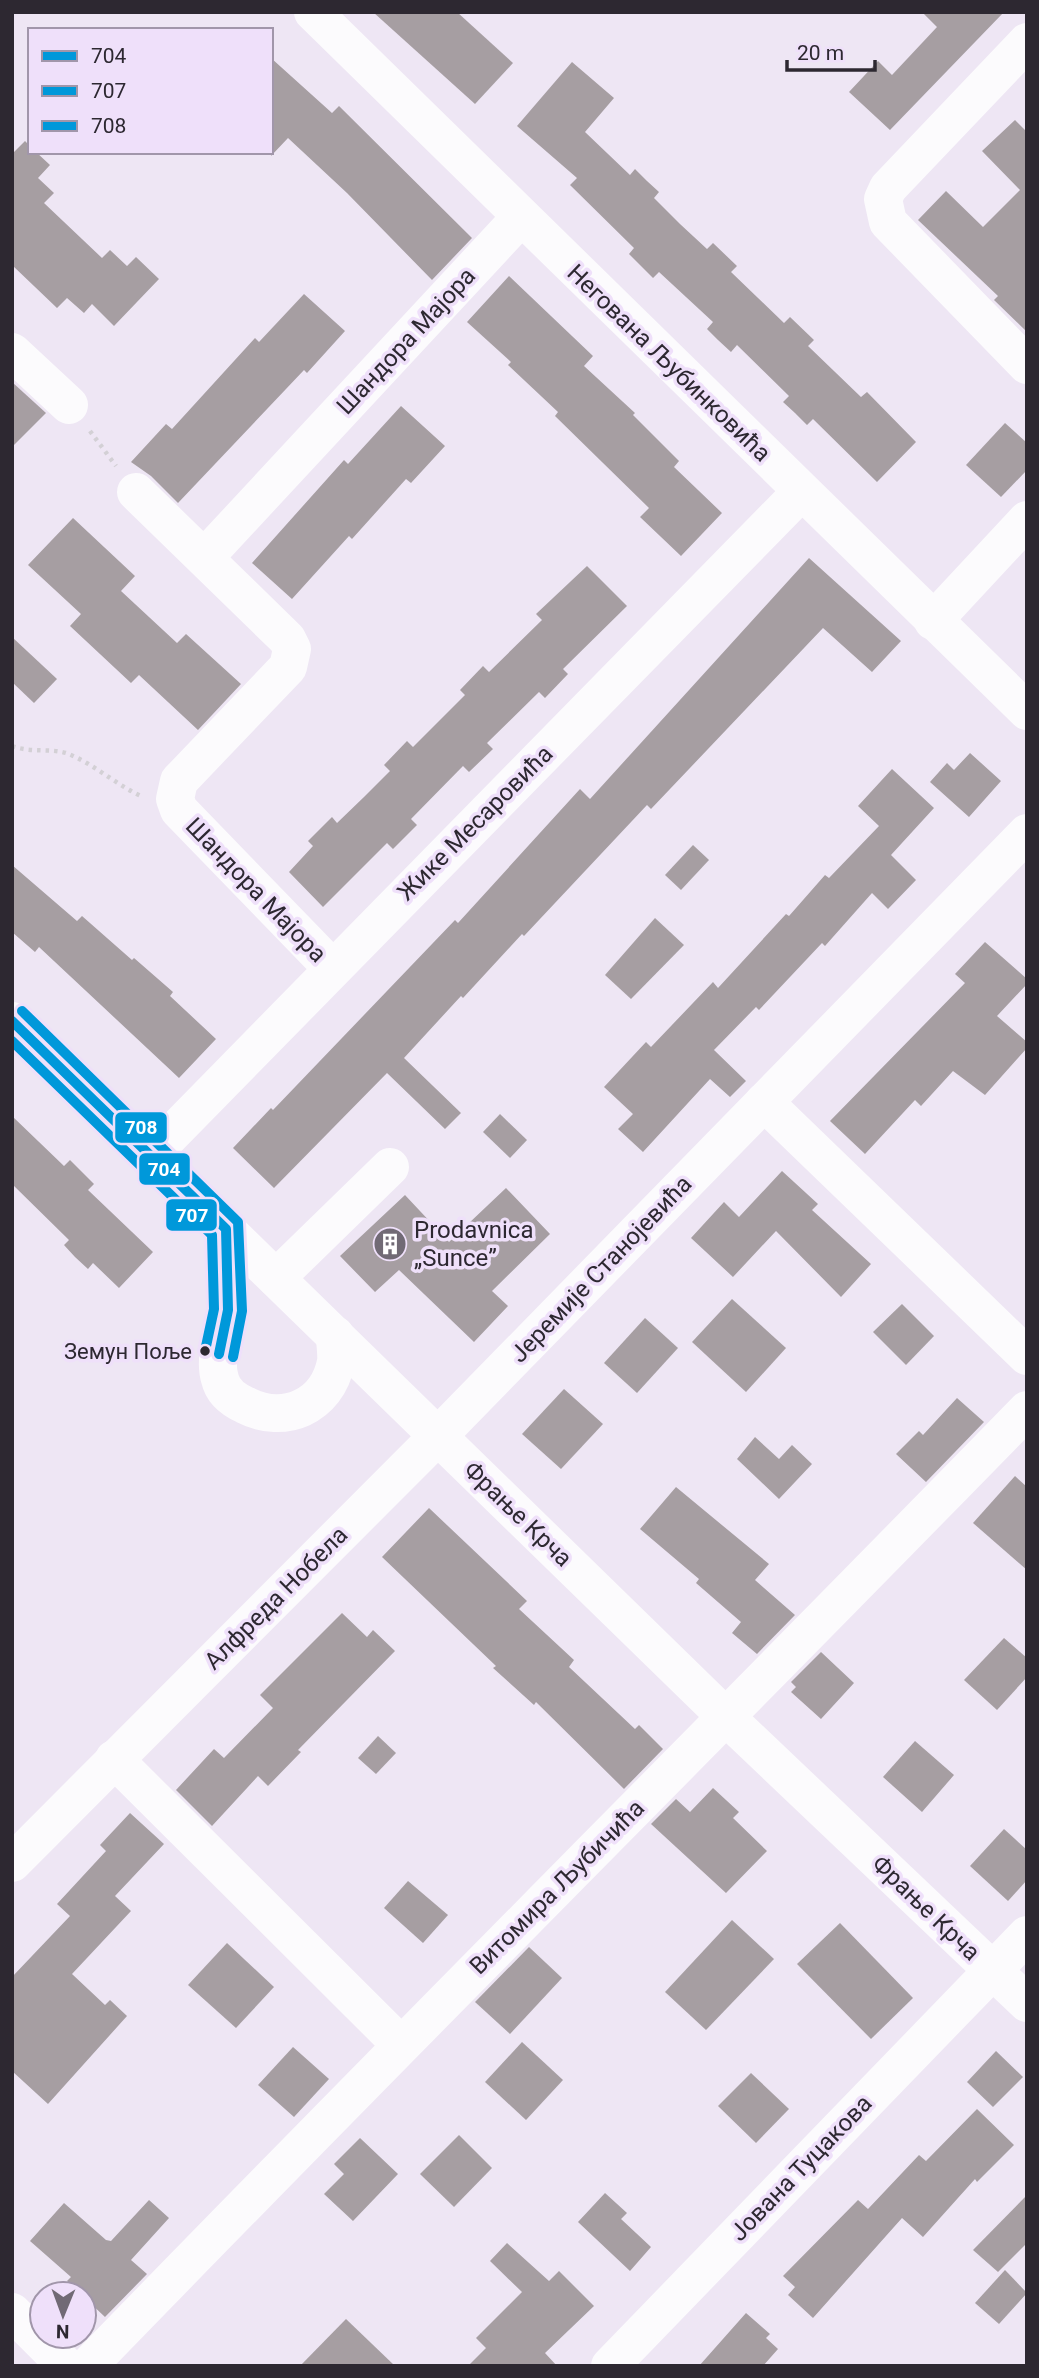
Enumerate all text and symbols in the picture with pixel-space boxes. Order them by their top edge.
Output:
legend [28,28,273,154]
scale bar [787,28,874,72]
text: 20 m [797,41,844,65]
text: 704 [91,44,127,68]
text: 707 [91,79,126,103]
text: 708 [91,114,126,138]
street label: Негована Љубинковића [562,259,776,467]
street label: Шандора Мајора [331,262,481,420]
street label: Жике Месаровића [392,740,558,906]
street label: Шандора Мајора [180,812,332,968]
line badge: 708 [114,1111,168,1144]
text: 708 [125,1116,157,1139]
line badge: 704 [138,1152,191,1186]
text: 704 [148,1158,180,1181]
street label: Јеремије Станојевића [505,1170,697,1368]
line badge: 707 [165,1198,218,1232]
text: 707 [176,1204,208,1227]
place label: Prodavnica „Sunce” [414,1216,533,1272]
building icon: Prodavnica „Sunce” [371,1225,409,1263]
place label: Земун Поље [64,1339,192,1364]
marker: Земун Поље [198,1344,212,1358]
street label: Фрање Крча [458,1456,578,1572]
street label: Алфреда Нобела [199,1521,353,1675]
street label: Витомира Љубичића [464,1794,650,1980]
street label: Фрање Крча [866,1850,986,1966]
street label: Јована Туцакова [724,2089,878,2247]
north arrow [28,2280,98,2350]
text: N [56,2320,70,2343]

